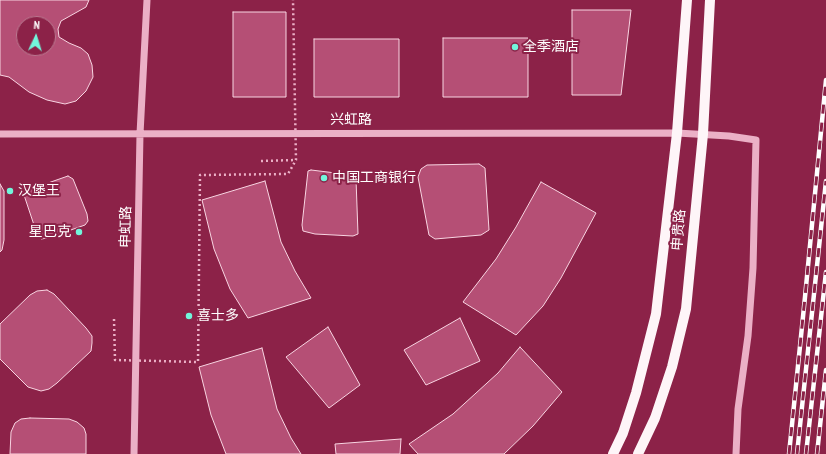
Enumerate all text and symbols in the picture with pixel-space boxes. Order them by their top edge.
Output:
north arrow [16,16,56,56]
text: N [33,18,40,32]
place label: 全季酒店 [523,39,579,55]
marker: 全季酒店 [510,42,520,52]
street label: 兴虹路 [330,112,372,128]
place label: 中国工商银行 [332,170,416,186]
marker: 中国工商银行 [319,173,329,183]
place label: 汉堡王 [18,183,60,199]
marker: 汉堡王 [5,186,15,196]
street label: 申虹路 [117,206,135,248]
street label: 申贵路 [669,208,689,252]
place label: 星巴克 [29,224,71,240]
marker: 星巴克 [74,227,84,237]
place label: 喜士多 [197,308,239,324]
marker: 喜士多 [184,311,194,321]

